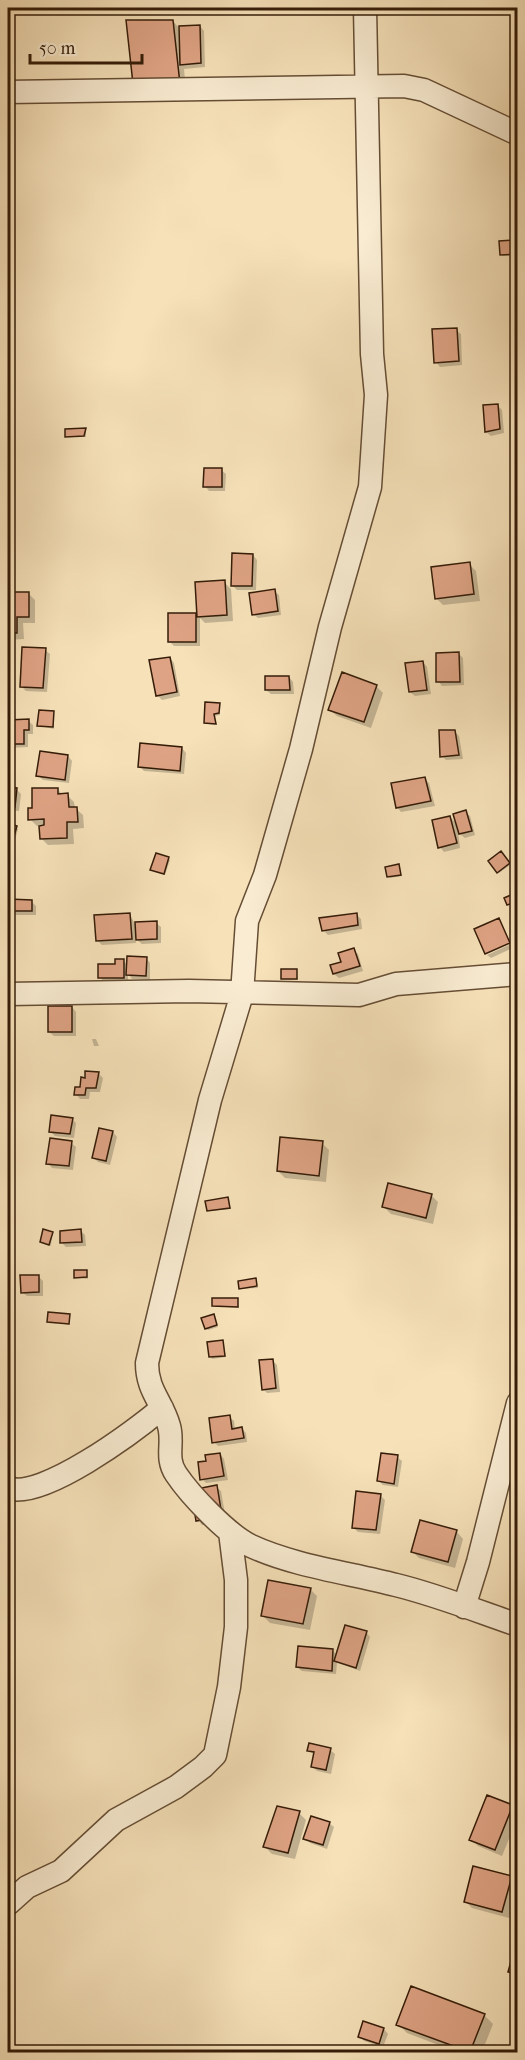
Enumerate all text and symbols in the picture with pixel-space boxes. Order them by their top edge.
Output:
scale bar [30,27,142,65]
text: 50 m [39,38,76,59]

